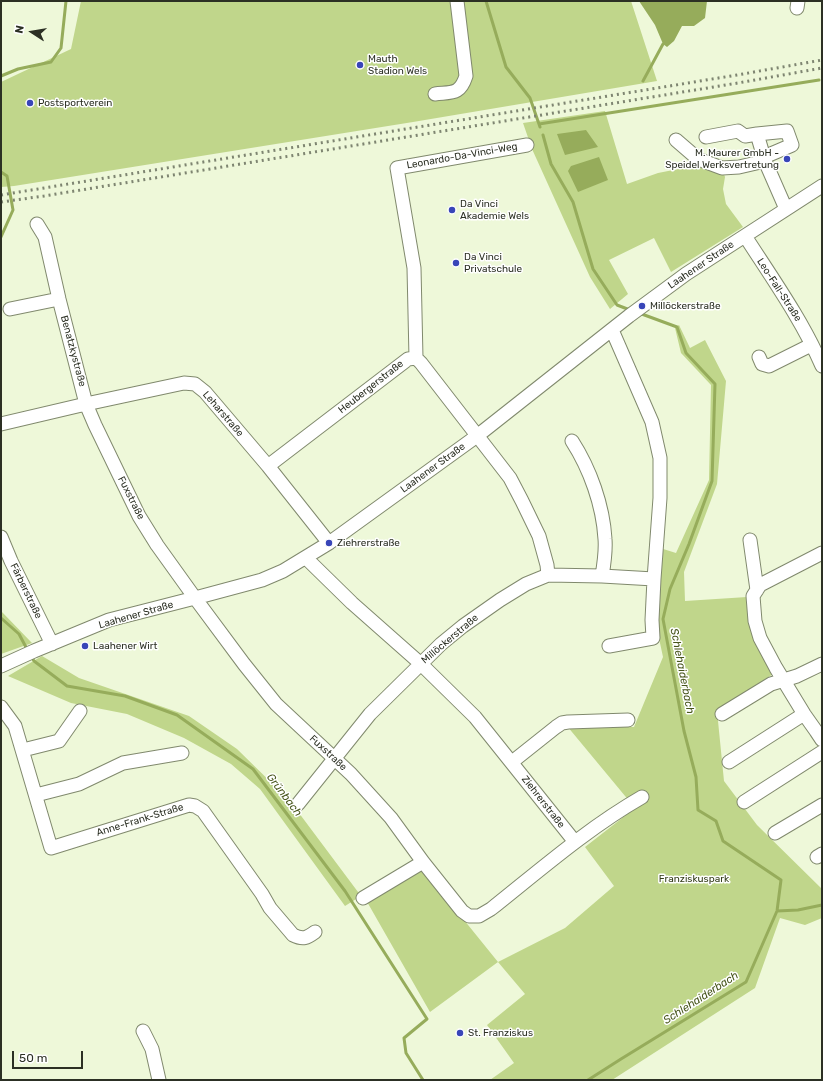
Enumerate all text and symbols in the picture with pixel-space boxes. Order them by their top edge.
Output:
north arrow [12,12,52,52]
text: N [13,24,27,35]
place label: Mauth Stadion Wels [368,53,427,76]
marker: Mauth Stadion Wels [355,60,365,70]
place label: Postsportverein [38,97,112,109]
marker: Postsportverein [25,98,35,108]
street label: Leonardo-Da-Vinci-Weg [406,140,518,172]
place label: M. Maurer GmbH - Speidel Werksvertretung [665,147,779,170]
marker: M. Maurer GmbH - Speidel Werksvertretung [782,154,792,164]
place label: Da Vinci Akademie Wels [460,198,529,222]
marker: Da Vinci Akademie Wels [447,205,457,215]
street label: Laahener Straße [666,238,736,292]
place label: Da Vinci Privatschule [464,251,522,274]
street label: Leo-Fall-Straße [754,256,804,324]
marker: Da Vinci Privatschule [451,258,461,268]
place label: Millöckerstraße [650,300,721,312]
marker: Millöckerstraße [637,301,647,311]
street label: Benatzkystraße [58,314,88,388]
street label: Heubergerstraße [336,358,406,416]
street label: Leharstraße [200,389,246,439]
street label: Laahener Straße [398,440,468,496]
street label: Fuxstraße [115,474,147,522]
place label: Ziehrerstraße [337,537,400,549]
marker: Ziehrerstraße [324,538,334,548]
street label: Färberstraße [7,561,45,621]
street label: Laahener Straße [97,599,175,631]
street label: Millöckerstraße [419,612,481,666]
water label: Schlehaiderbach [667,627,697,715]
place label: Laahener Wirt [93,640,157,652]
marker: Laahener Wirt [80,641,90,651]
street label: Fuxstraße [307,733,349,773]
water label: Grünbach [263,771,305,819]
street label: Ziehrerstraße [519,774,567,830]
street label: Anne-Frank-Straße [95,801,185,839]
park label: Franziskuspark [659,873,729,885]
water label: Schlehaiderbach [661,969,741,1027]
place label: St. Franziskus [468,1027,533,1039]
marker: St. Franziskus [455,1028,465,1038]
scale bar [14,1043,85,1069]
text: 50 m [19,1051,47,1065]

